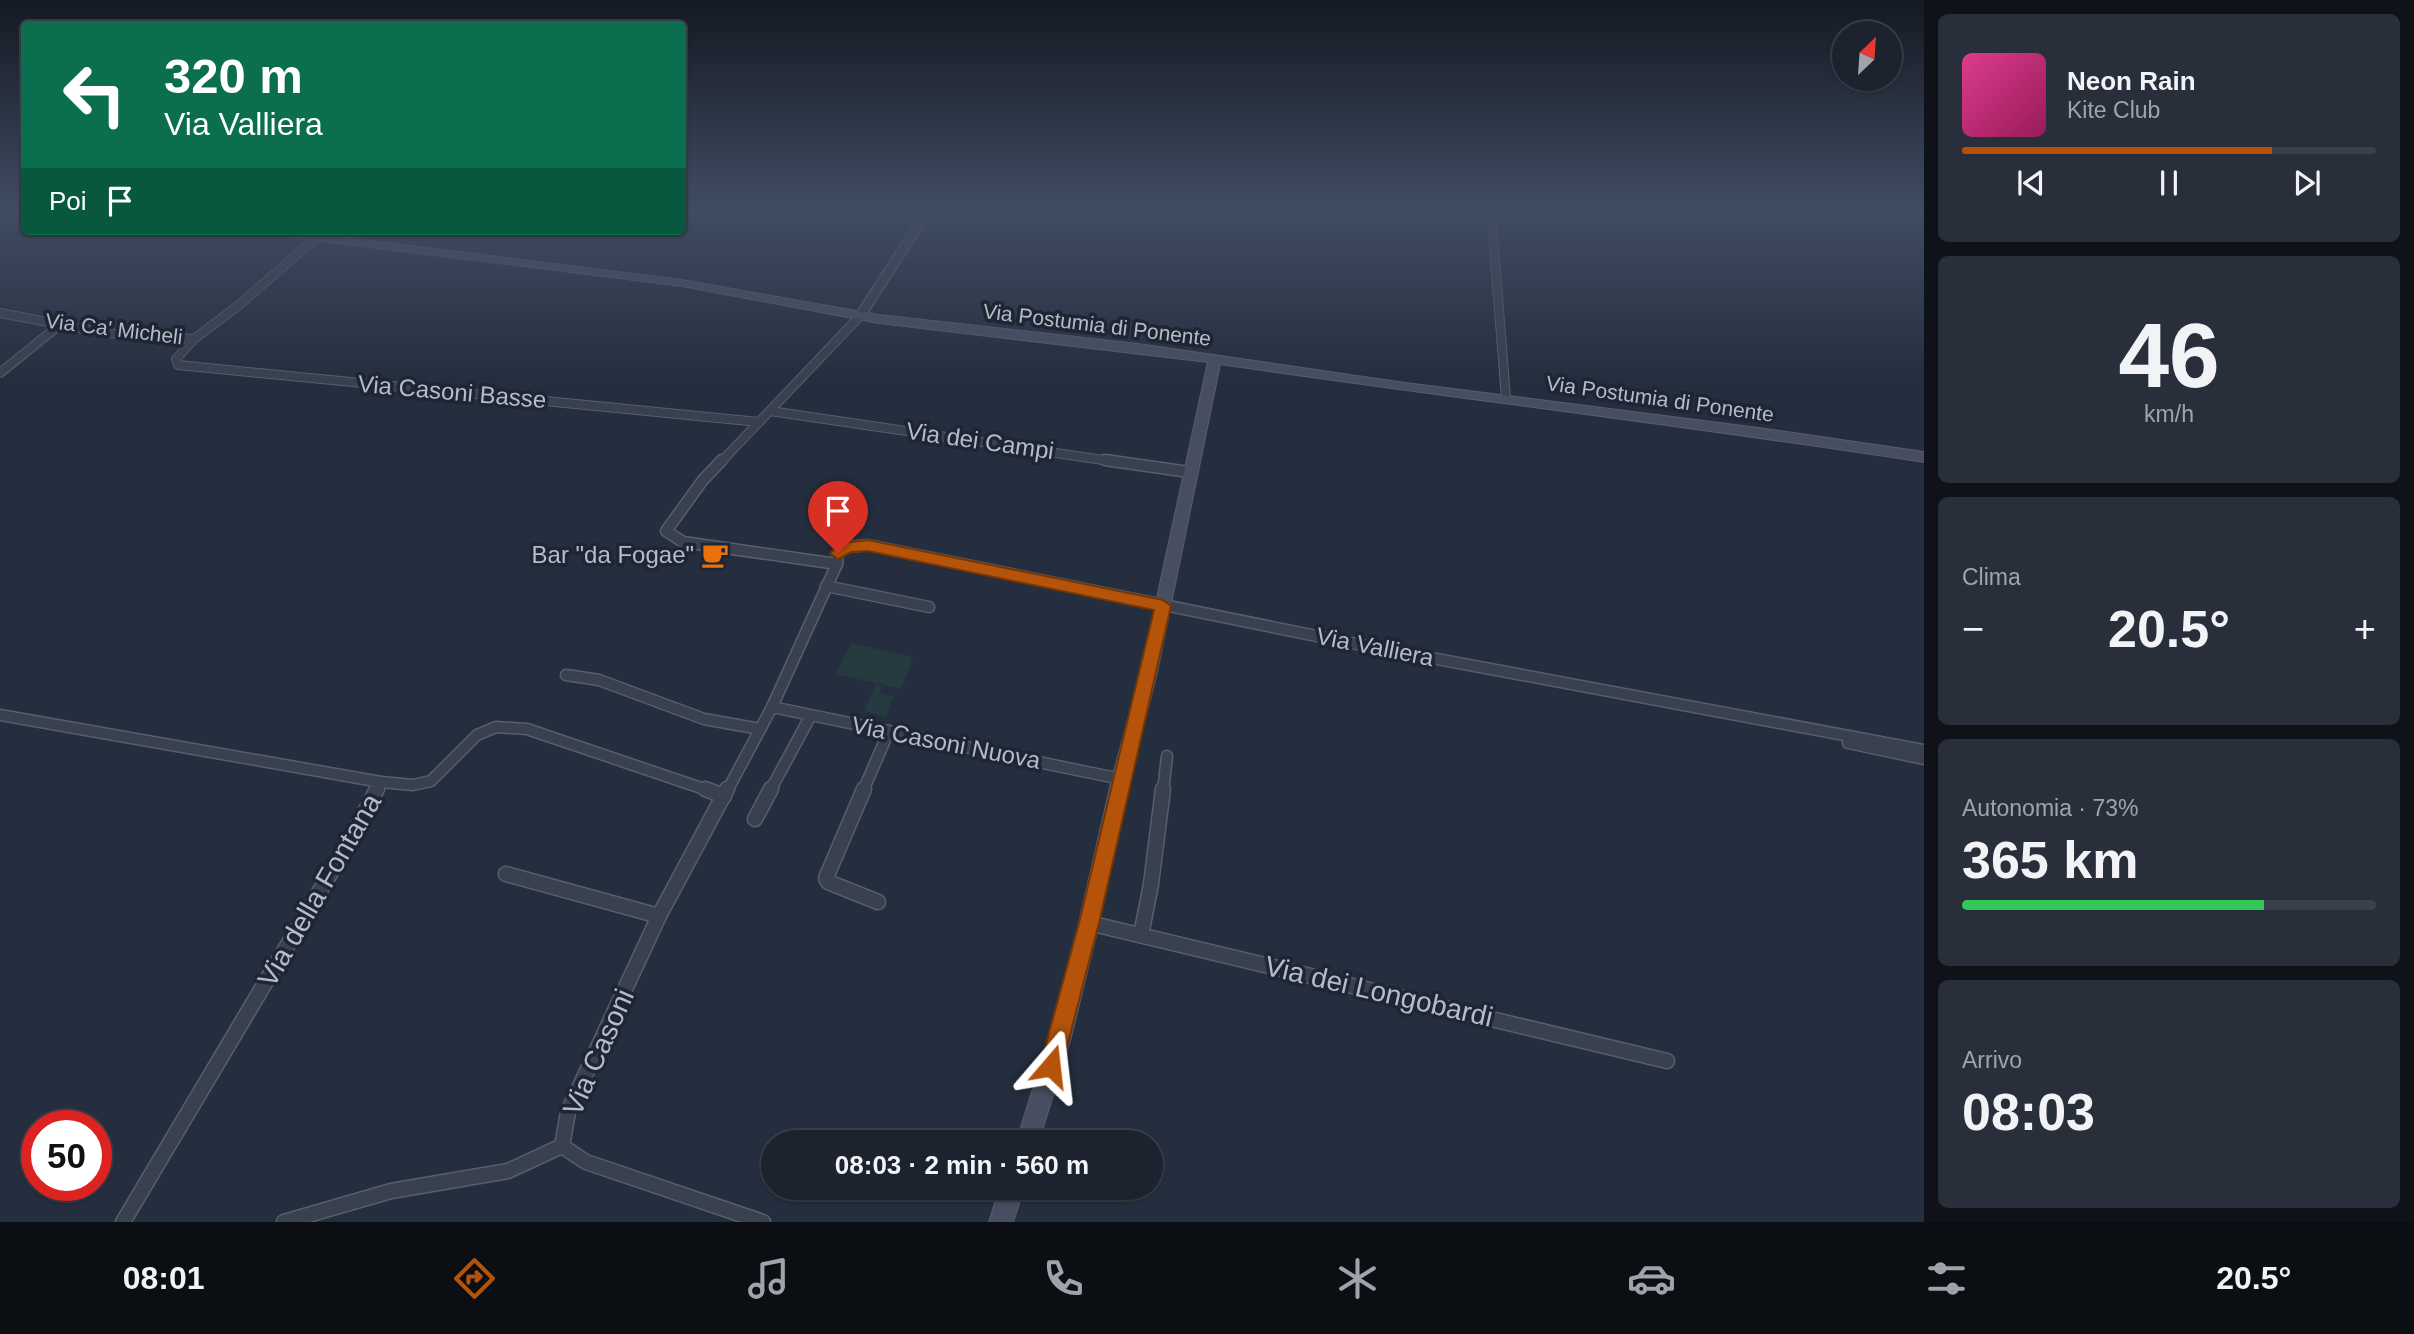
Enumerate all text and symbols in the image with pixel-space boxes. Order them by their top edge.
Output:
north arrow [1832,21,1902,91]
map controls [1832,21,1902,91]
icon: left [49,49,140,140]
text: 320 m [164,49,303,103]
text: Neon Rain [2067,66,2196,96]
text: Kite Club [2067,97,2160,123]
text: Via Valliera [164,106,323,142]
icon: previous [2012,164,2050,202]
icon: pause [2150,164,2188,202]
icon: next [2288,164,2326,202]
icon: arrive [101,182,139,220]
text: Poi [49,186,87,216]
street label: Via Postumia di Ponente [982,299,1212,350]
text: 46 [2118,305,2220,406]
street label: Via Ca' Micheli [44,309,184,348]
street label: Via Casoni Basse [357,370,547,413]
street label: Via Postumia di Ponente [1545,371,1775,426]
text: km/h [2144,401,2194,427]
street label: Via dei Campi [904,417,1056,464]
pin [808,481,868,553]
icon: arrive [819,492,857,530]
cafe icon: Bar "da Fogae" [700,540,730,570]
place label: Bar "da Fogae" [532,541,694,568]
text: Clima [1962,564,2021,590]
text: 20.5° [2108,600,2230,658]
text: − [1962,608,1984,650]
text: + [2354,608,2376,650]
street label: Via Valliera [1314,622,1437,671]
street label: Via Casoni Nuova [849,711,1043,774]
street label: Via della Fontana [252,788,387,992]
text: Autonomia · 73% [1962,795,2138,821]
text: 365 km [1962,831,2138,889]
street label: Via dei Longobardi [1262,950,1496,1033]
street label: Via Casoni [557,984,640,1120]
position arrow [1014,1029,1088,1103]
text: Arrivo [1962,1047,2022,1073]
text: 08:03 [1962,1083,2095,1141]
speed limit sign: 50 [21,1110,112,1201]
text: 08:03 · 2 min · 560 m [835,1150,1089,1180]
icon: directions [450,1254,499,1303]
icon: music [744,1254,793,1303]
icon: phone [1039,1254,1088,1303]
icon: climate [1333,1254,1382,1303]
icon: car [1627,1254,1676,1303]
icon: filters [1922,1254,1971,1303]
text: 08:01 [123,1260,205,1296]
text: 20.5° [2216,1260,2291,1296]

